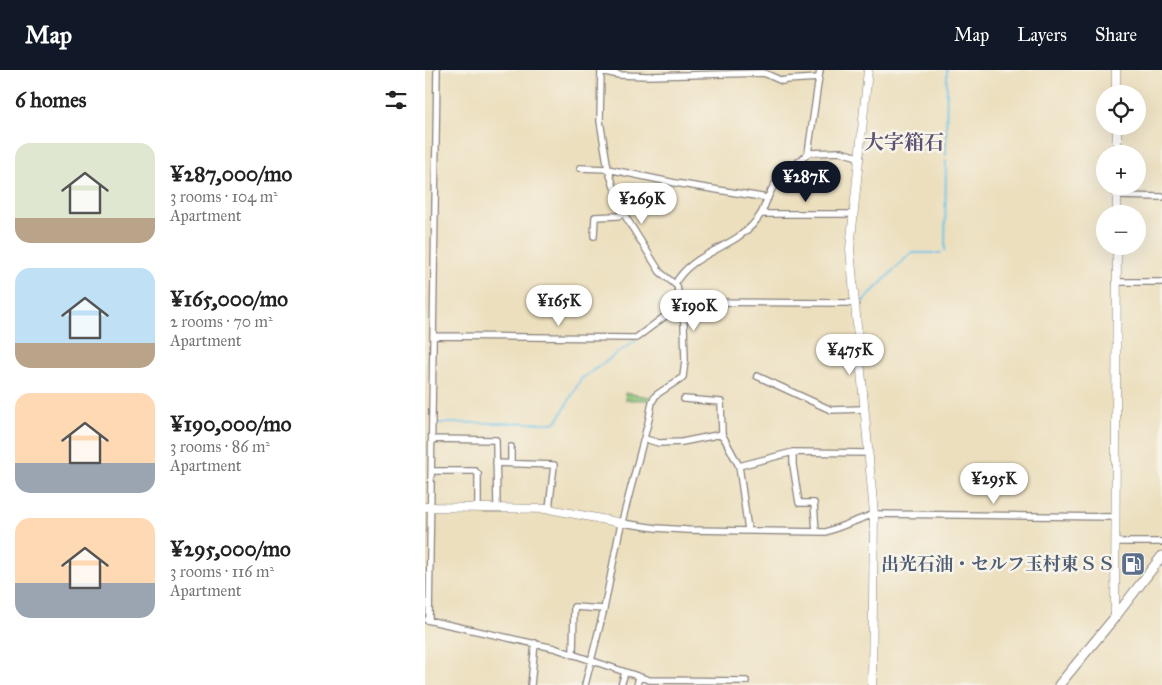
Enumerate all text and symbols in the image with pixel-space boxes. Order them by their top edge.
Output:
text: Map [25,20,72,50]
text: Map [954,24,989,46]
text: Layers [1017,24,1067,46]
text: Share [1095,24,1137,46]
map controls [1096,85,1146,255]
button: locate [1096,85,1146,135]
icon: filters [382,86,410,114]
text: 6 homes [15,87,87,113]
district label: 大字箱石 [864,130,944,154]
button: + [1096,145,1146,195]
pin: ¥287K [771,160,841,203]
text: ¥287,000/mo [170,161,292,187]
icon: home [55,163,115,223]
text: ¥287K [783,167,829,186]
pin: ¥269K [607,182,677,225]
text: 3 rooms · 104 m² [170,187,278,206]
text: ¥269K [619,189,665,208]
button: − [1096,205,1146,255]
text: Apartment [170,206,242,225]
pin: ¥165K [524,284,594,327]
text: ¥165,000/mo [170,286,288,312]
icon: home [55,288,115,348]
pin: ¥190K [659,290,729,332]
text: ¥165K [537,291,581,310]
text: ¥190K [671,296,717,315]
text: 2 rooms · 70 m² [170,312,273,331]
text: Apartment [170,331,242,350]
pin: ¥475K [815,334,885,376]
text: ¥475K [827,340,873,359]
text: ¥190,000/mo [170,411,292,437]
icon: home [55,413,115,473]
text: 3 rooms · 86 m² [170,437,270,456]
text: Apartment [170,456,242,475]
pin: ¥295K [959,462,1029,505]
text: ¥295K [971,469,1017,488]
text: ¥295,000/mo [170,536,291,562]
icon: home [55,538,115,598]
fuel station icon: 出光石油・セルフ玉村東ＳＳ [1120,551,1146,577]
place label: 出光石油・セルフ玉村東ＳＳ [881,553,1115,575]
text: 3 rooms · 116 m² [170,562,274,581]
text: Apartment [170,581,242,600]

